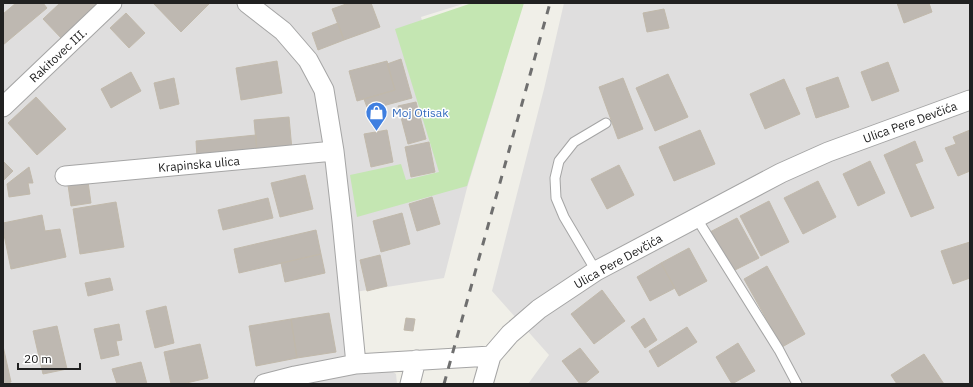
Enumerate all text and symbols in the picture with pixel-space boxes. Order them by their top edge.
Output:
street label: Rakitovec III. [26,25,90,85]
street label: Ulica Pere Devčića [861,98,960,146]
shop icon: Moj Otisak [363,99,389,132]
place label: Moj Otisak [392,105,449,120]
street label: Krapinska ulica [158,153,241,175]
street label: Ulica Pere Devčića [571,230,665,292]
scale bar [18,345,80,371]
text: 20 m [24,351,52,366]

